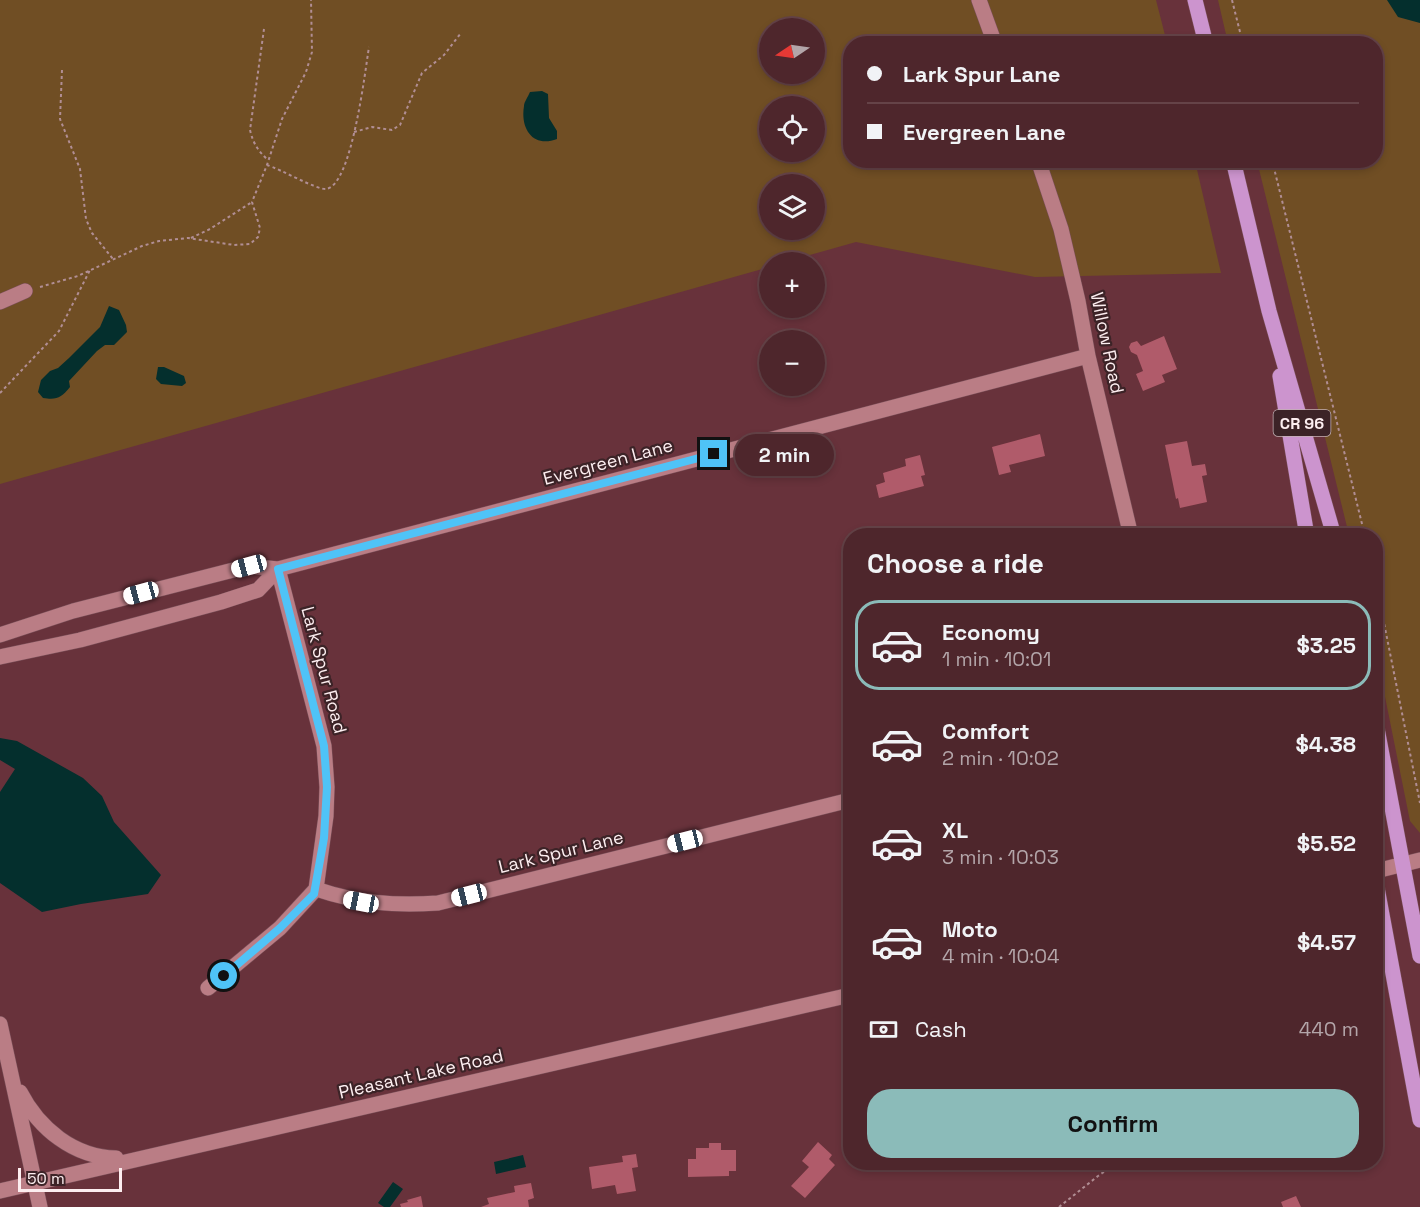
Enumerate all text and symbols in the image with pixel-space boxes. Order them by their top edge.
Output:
north arrow [759,18,825,84]
map controls [759,18,825,396]
text: Lark Spur Lane [903,60,1060,88]
button: locate [759,96,825,162]
text: Evergreen Lane [903,118,1066,146]
button: layers [759,174,825,240]
button: + [759,252,825,318]
street label: Willow Road [1086,290,1129,396]
button: − [759,330,825,396]
road number: CR 96 [1274,410,1330,436]
street label: Evergreen Lane [540,433,675,490]
callout: 2 min [735,433,834,475]
route end [700,440,727,467]
text: 2 min [759,442,810,468]
text: Choose a ride [867,546,1044,581]
car [229,553,269,579]
car [121,580,161,606]
street label: Lark Spur Road [296,604,352,736]
icon: car [870,618,924,672]
text: Economy [942,618,1040,646]
text: $3.25 [1296,631,1356,659]
text: 1 min · 10:01 [942,646,1051,672]
icon: car [870,717,924,771]
text: Comfort [942,717,1030,745]
text: $4.38 [1296,730,1356,758]
text: 2 min · 10:02 [942,745,1059,771]
icon: car [870,816,924,870]
text: XL [942,816,968,844]
street label: Lark Spur Lane [496,825,626,878]
car [665,828,705,854]
text: $5.52 [1297,829,1356,857]
text: 3 min · 10:03 [942,844,1059,870]
car [449,882,489,908]
car [342,890,380,914]
icon: car [870,915,924,969]
text: Moto [942,915,998,943]
text: $4.57 [1297,928,1356,956]
text: 4 min · 10:04 [942,943,1060,969]
route start [210,962,237,989]
icon: cash [867,1013,900,1046]
text: Cash [915,1015,967,1043]
text: 440 m [1299,1016,1359,1042]
street label: Pleasant Lake Road [336,1043,506,1104]
button: Confirm [867,1089,1359,1158]
scale bar [18,1165,122,1192]
text: 50 m [27,1168,65,1189]

